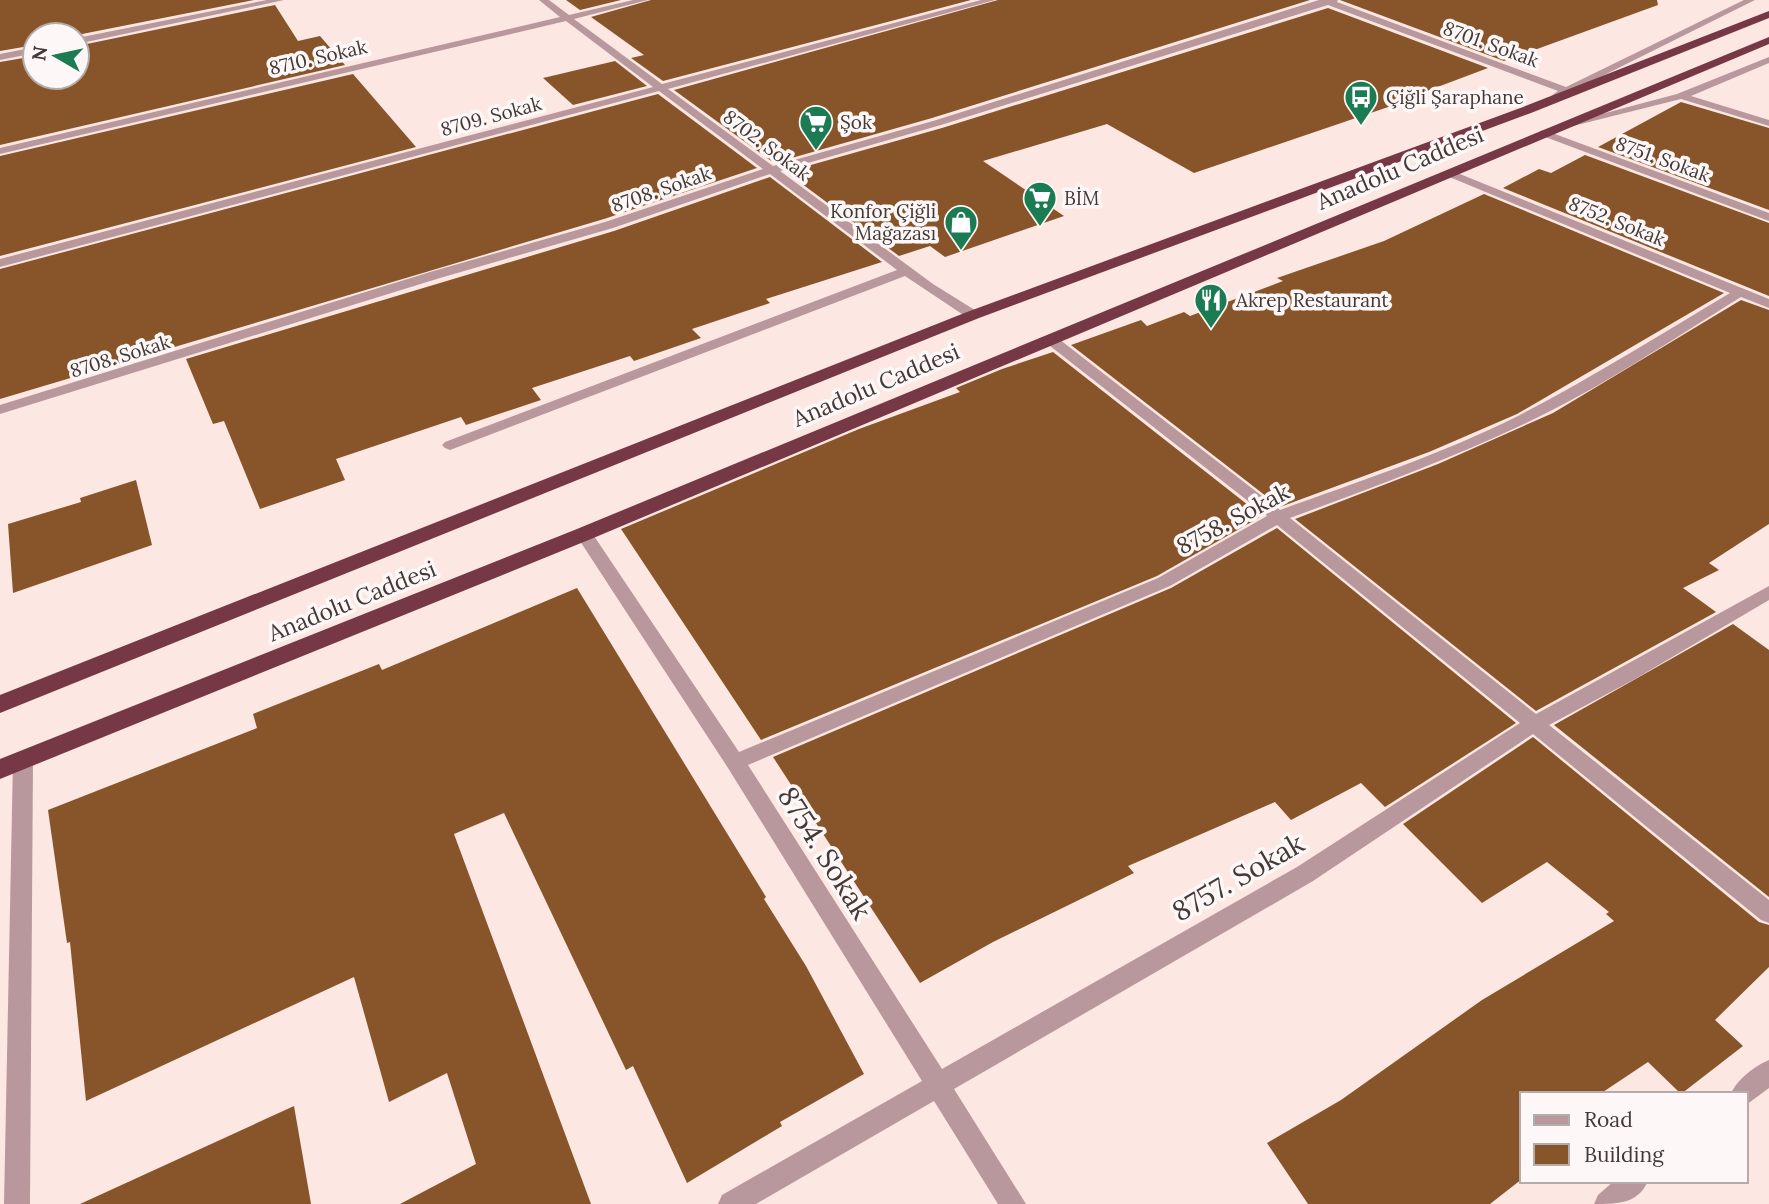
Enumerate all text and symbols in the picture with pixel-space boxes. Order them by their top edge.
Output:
street label: 8701. Sokak [1440,16,1543,73]
north arrow [21,21,91,91]
street label: 8710. Sokak [267,34,370,80]
text: N [26,44,52,62]
bus stop icon: Çiğli Şaraphane [1342,78,1380,127]
place label: Çiğli Şaraphane [1386,85,1524,109]
street label: 8709. Sokak [438,91,545,141]
supermarket icon: Şok [797,103,835,152]
street label: 8702. Sokak [719,104,816,186]
place label: Şok [840,110,873,134]
street label: Anadolu Caddesi [1311,119,1488,216]
street label: 8751. Sokak [1613,131,1714,187]
street label: 8708. Sokak [608,161,715,217]
supermarket icon: BİM [1021,179,1059,228]
place label: BİM [1064,186,1099,210]
street label: 8752. Sokak [1565,191,1669,251]
place label: Konfor Çiğli Mağazası [830,199,936,245]
shop icon: Konfor Çiğli Mağazası [942,203,980,252]
restaurant icon: Akrep Restaurant [1192,281,1230,330]
place label: Akrep Restaurant [1235,288,1389,312]
street label: 8708. Sokak [67,329,174,383]
street label: Anadolu Caddesi [787,336,964,433]
street label: 8758. Sokak [1171,476,1295,560]
street label: Anadolu Caddesi [263,554,440,648]
street label: 8754. Sokak [770,780,880,926]
street label: 8757. Sokak [1166,825,1310,929]
legend [1520,1092,1748,1183]
text: Road [1584,1106,1633,1133]
text: Building [1584,1141,1664,1168]

